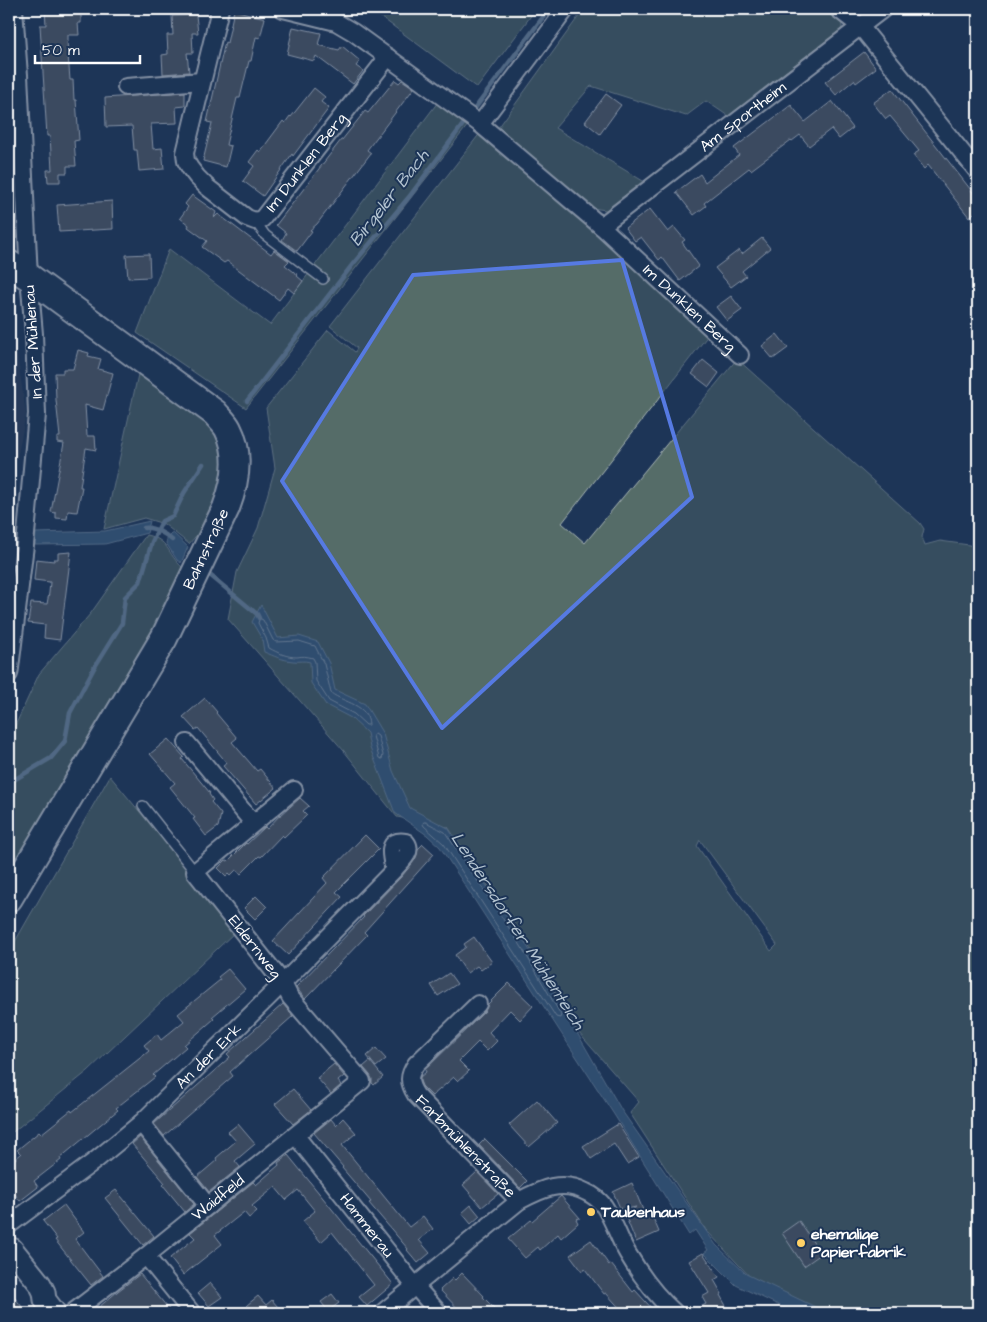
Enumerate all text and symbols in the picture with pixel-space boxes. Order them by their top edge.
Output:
scale bar [35,32,140,64]
text: 50 m [42,40,80,61]
street label: Am Sportheim [695,76,791,157]
street label: Im Dunklen Berg [260,108,352,217]
water label: Birgeler Bach [343,144,436,252]
street label: Im Dunklen Berg [638,259,741,358]
street label: In der Mühlenau [18,285,48,399]
street label: Bahnstraße [178,505,234,593]
water label: Lendersdorfer Mühlenteich [445,828,592,1035]
street label: Eldernweg [222,910,287,984]
street label: An der Erk [171,1018,247,1094]
street label: Farbmühlenstraße [410,1090,521,1203]
street label: Waidfeld [187,1169,249,1226]
street label: Hammerau [334,1189,399,1262]
place label: Taubenhaus [600,1201,685,1223]
marker: Taubenhaus [585,1206,597,1218]
place label: ehemalige Papierfabrik [811,1223,906,1263]
marker: ehemalige Papierfabrik [795,1237,807,1249]

